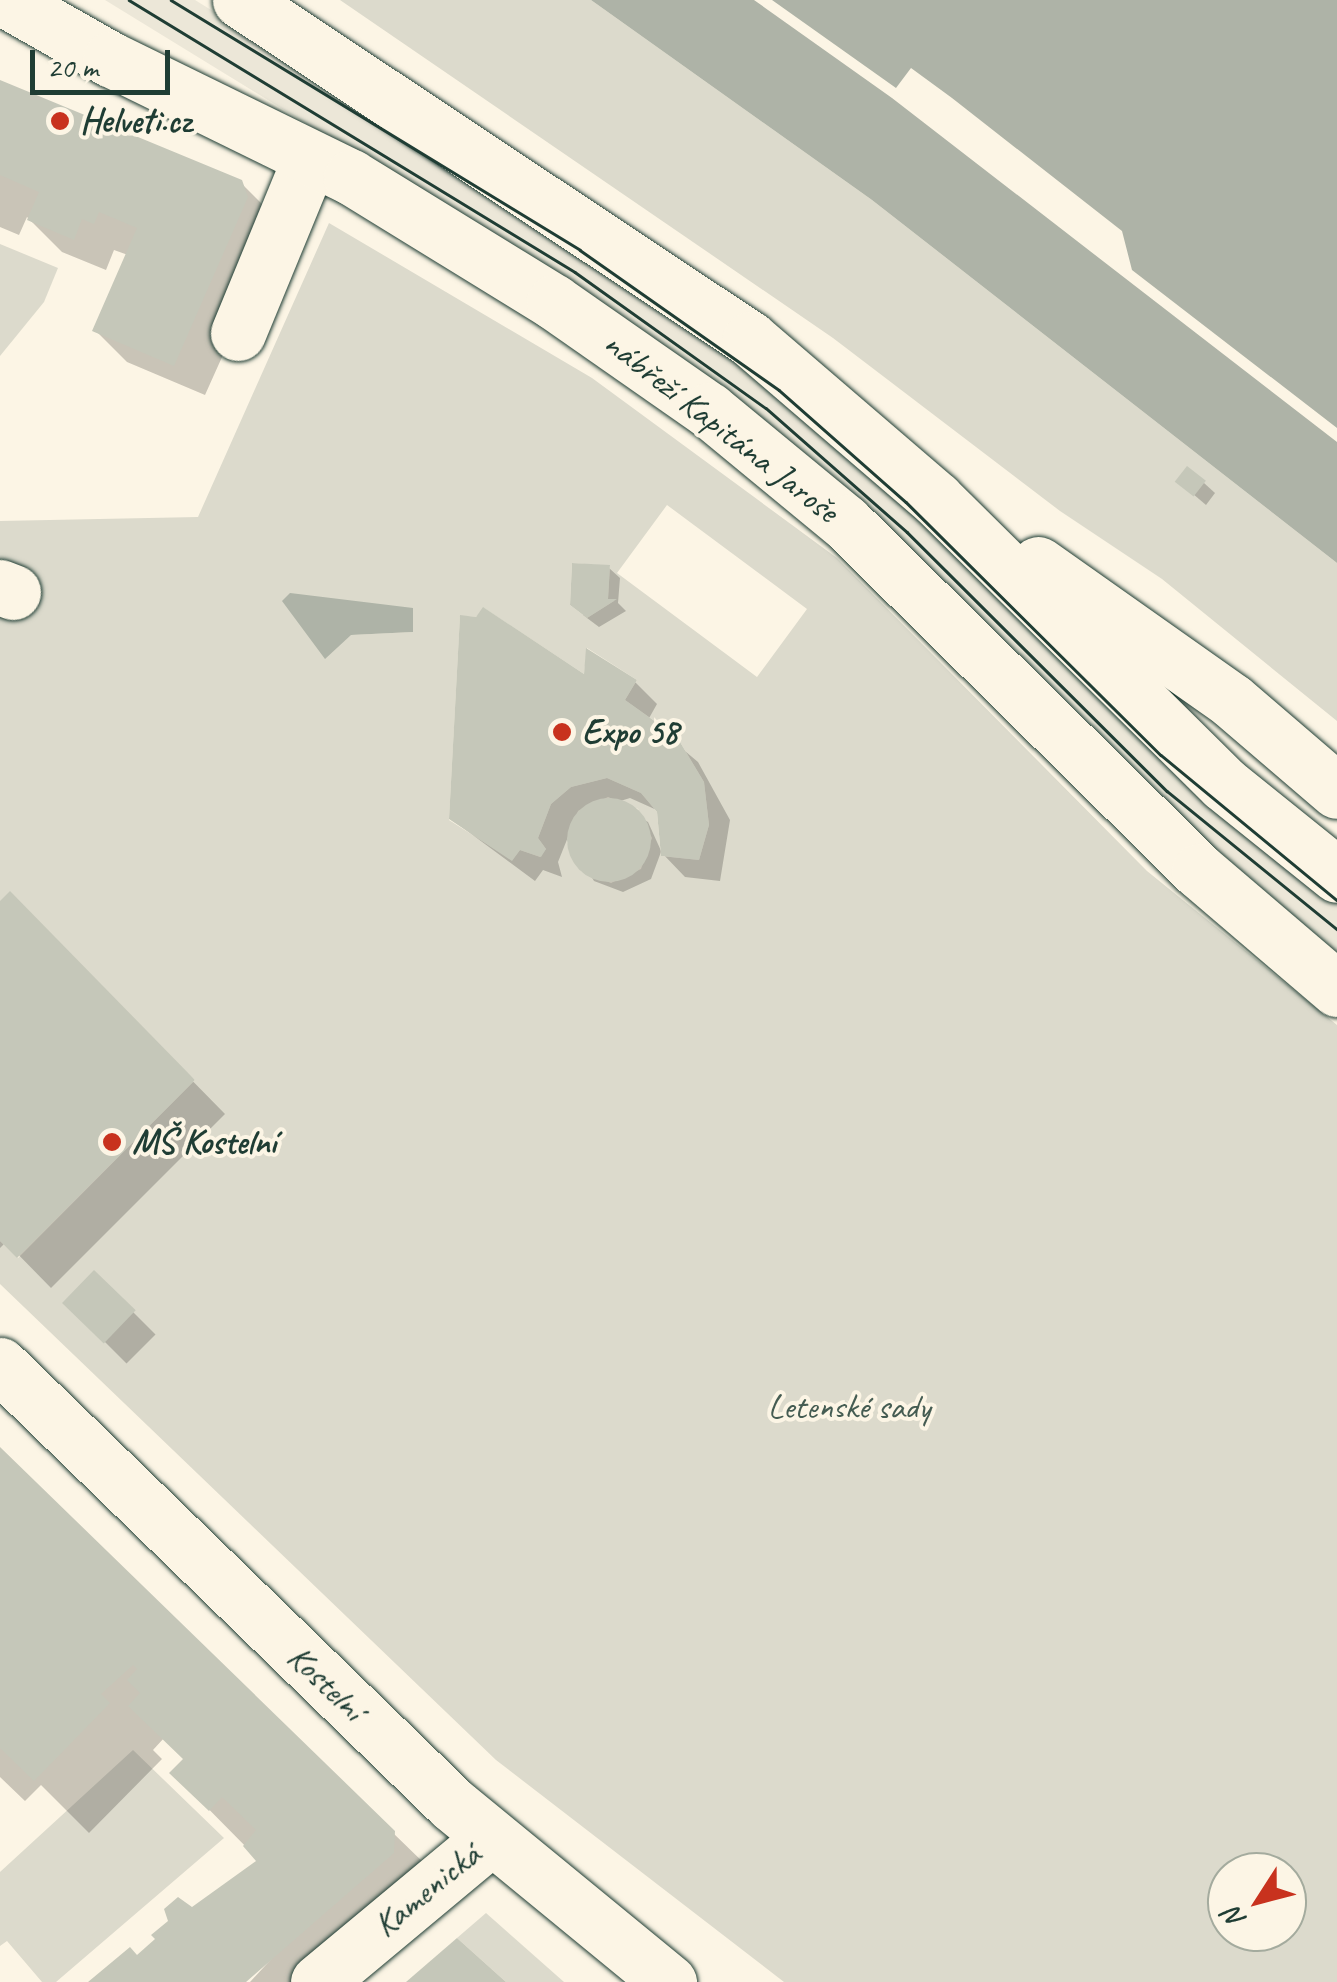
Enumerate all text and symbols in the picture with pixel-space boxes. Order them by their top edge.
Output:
scale bar [35,30,175,92]
text: 20 m [47,48,98,86]
place label: Helveti.cz [80,100,191,142]
marker: Helveti.cz [49,110,71,132]
street label: nábřeží Kapitána Jaroše [595,322,847,532]
place label: Expo 58 [582,711,678,753]
marker: Expo 58 [551,721,573,743]
place label: MŠ Kostelní [132,1121,276,1163]
marker: MŠ Kostelní [101,1131,123,1153]
park label: Letenské sady [768,1386,930,1428]
street label: Kostelní [279,1636,373,1730]
street label: Kamenická [365,1834,489,1946]
north arrow [1207,1852,1307,1952]
text: N [1215,1901,1253,1936]

